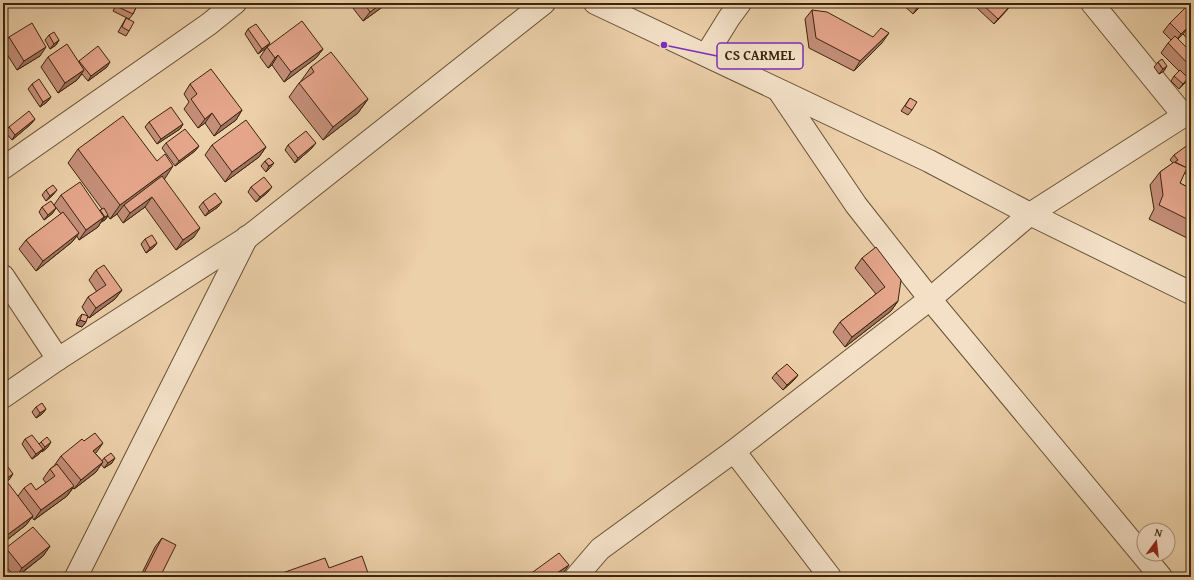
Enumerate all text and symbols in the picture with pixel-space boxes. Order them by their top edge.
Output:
callout: CS CARMEL [717,43,803,69]
text: CS CARMEL [725,45,796,65]
north arrow [1136,522,1176,562]
text: N [1153,524,1165,541]

